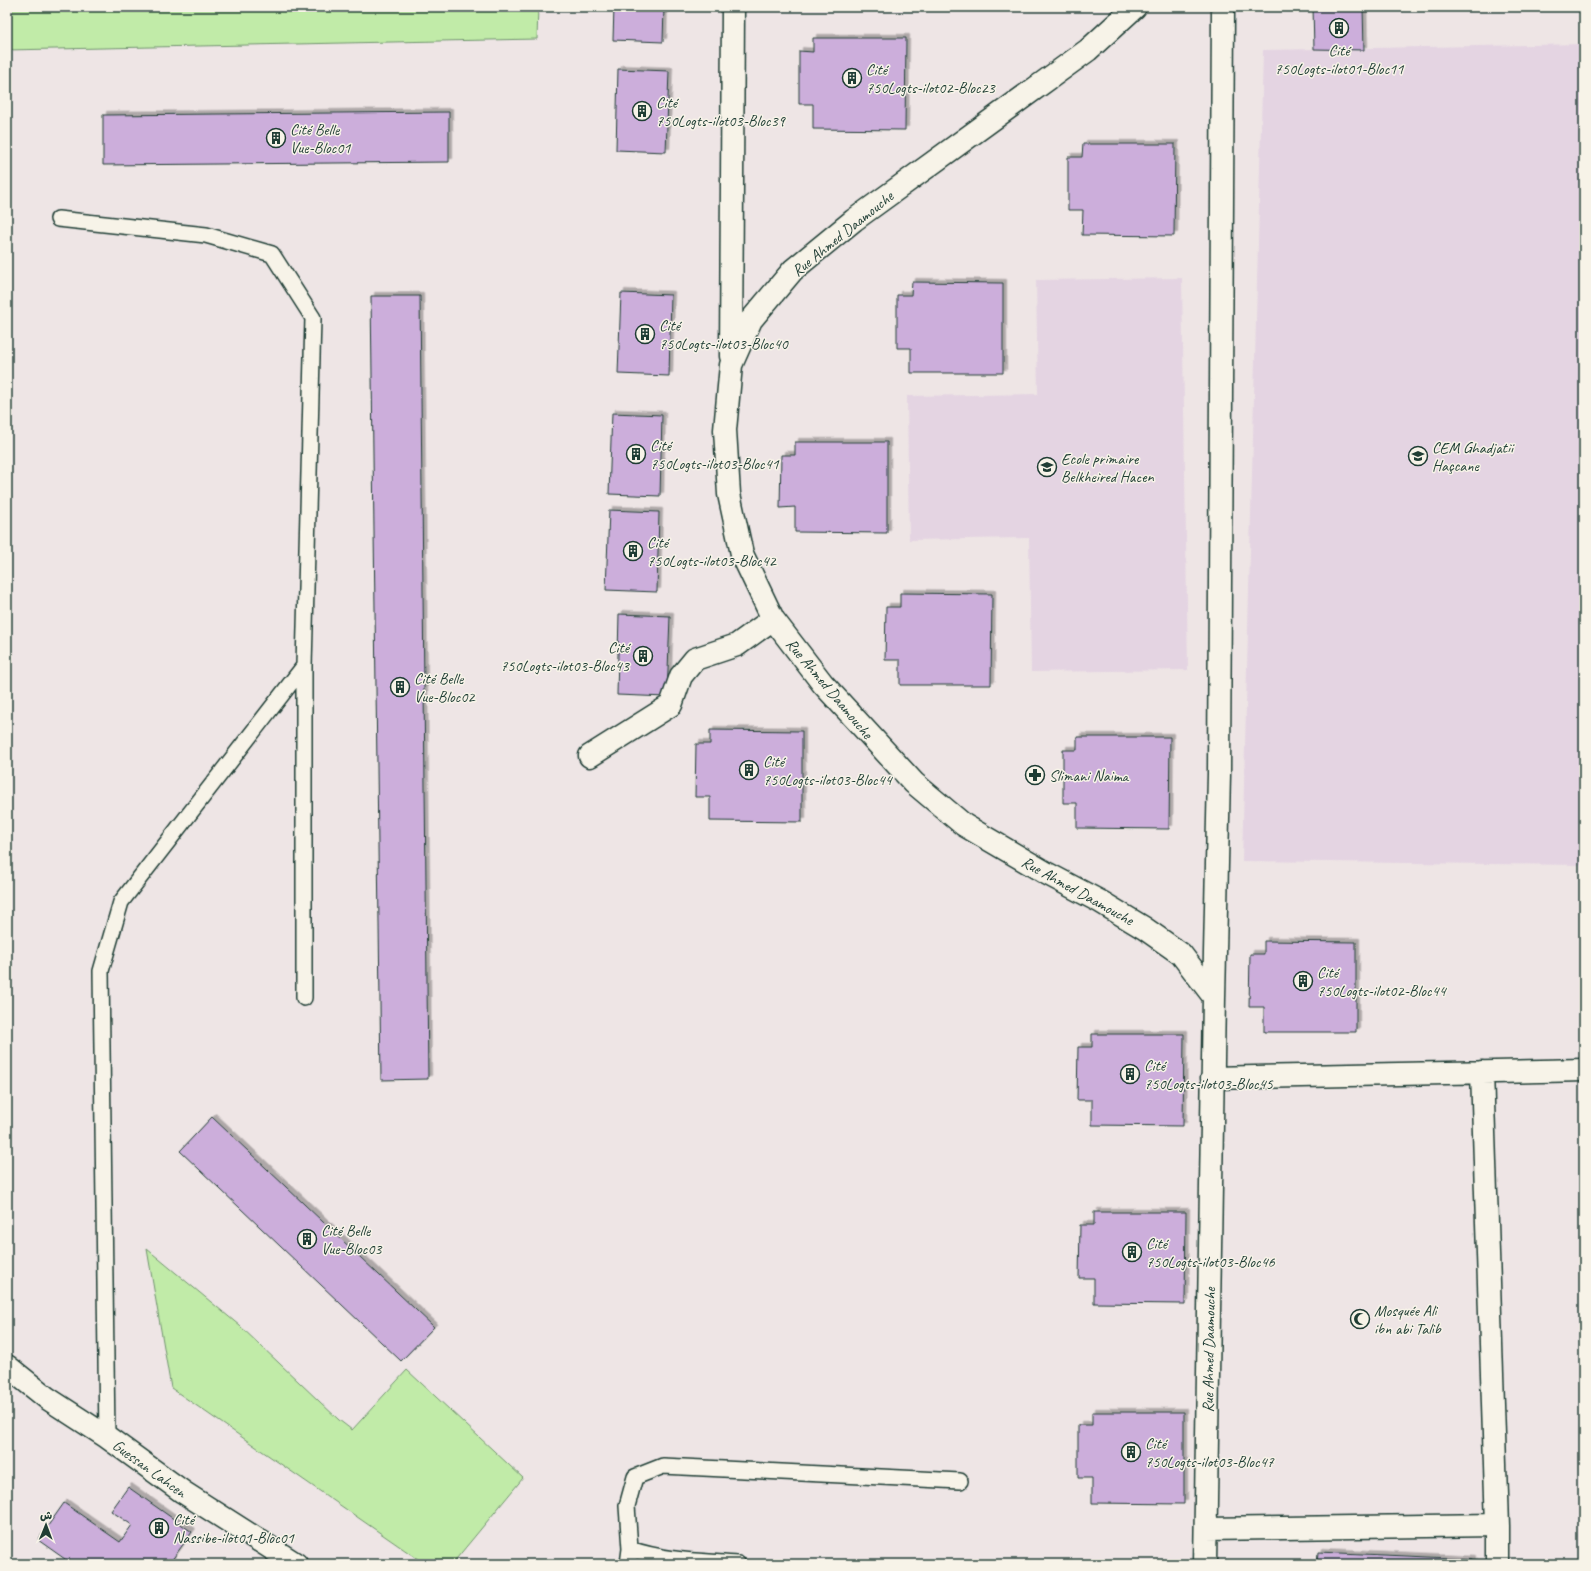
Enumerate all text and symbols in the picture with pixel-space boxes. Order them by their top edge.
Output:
building icon: Cité 750Logts-ilot01-Bloc11 [1328,17,1350,39]
place label: Cité 750Logts-ilot01-Bloc11 [1275,41,1404,79]
place label: Cité 750Logts-ilot02-Bloc23 [866,60,997,98]
building icon: Cité 750Logts-ilot02-Bloc23 [841,67,863,89]
place label: Cité 750Logts-ilot03-Bloc39 [656,93,787,131]
building icon: Cité 750Logts-ilot03-Bloc39 [631,100,653,122]
place label: Cité Belle Vue-Bloc01 [290,120,351,158]
building icon: Cité Belle Vue-Bloc01 [265,127,287,149]
street label: Rue Ahmed Daamouche [788,186,899,281]
place label: Cité 750Logts-ilot03-Bloc40 [659,316,790,354]
building icon: Cité 750Logts-ilot03-Bloc40 [634,323,656,345]
place label: Cité 750Logts-ilot03-Bloc41 [650,436,780,474]
place label: CEM Ghadjatii Haçcane [1432,438,1515,476]
building icon: Cité 750Logts-ilot03-Bloc41 [625,443,647,465]
school or university icon: CEM Ghadjatii Haçcane [1407,445,1429,467]
place label: Ecole primaire Belkheired Hacen [1061,449,1154,487]
school or university icon: Ecole primaire Belkheired Hacen [1036,456,1058,478]
place label: Cité 750Logts-ilot03-Bloc42 [647,533,778,571]
building icon: Cité 750Logts-ilot03-Bloc42 [622,540,644,562]
street label: Rue Ahmed Daamouche [781,634,878,744]
place label: Cité 750Logts-ilot03-Bloc43 [500,638,632,676]
building icon: Cité 750Logts-ilot03-Bloc43 [632,645,654,667]
place label: Cité Belle Vue-Bloc02 [414,669,476,707]
building icon: Cité Belle Vue-Bloc02 [389,676,411,698]
place label: Cité 750Logts-ilot03-Bloc44 [763,752,894,790]
building icon: Cité 750Logts-ilot03-Bloc44 [738,759,760,781]
pharmacy icon: Slimani Naima [1024,764,1046,786]
place label: Slimani Naima [1049,766,1130,786]
street label: Rue Ahmed Daamouche [1018,852,1139,931]
place label: Cité 750Logts-ilot02-Bloc44 [1317,963,1448,1001]
building icon: Cité 750Logts-ilot02-Bloc44 [1292,970,1314,992]
place label: Cité 750Logts-ilot03-Bloc45 [1144,1056,1274,1094]
building icon: Cité 750Logts-ilot03-Bloc45 [1119,1063,1141,1085]
place label: Cité Belle Vue-Bloc03 [321,1221,383,1259]
building icon: Cité Belle Vue-Bloc03 [296,1228,318,1250]
place label: Cité 750Logts-ilot03-Bloc46 [1146,1234,1276,1272]
building icon: Cité 750Logts-ilot03-Bloc46 [1121,1241,1143,1263]
street label: Rue Ahmed Daamouche [1198,1286,1220,1413]
place label: Mosquée Ali ibn abi Talib [1374,1301,1442,1339]
mosque icon: Mosquée Ali ibn abi Talib [1349,1308,1371,1330]
place label: Cité 750Logts-ilot03-Bloc47 [1145,1434,1275,1472]
street label: Guessan Lahcen [108,1435,191,1503]
building icon: Cité 750Logts-ilot03-Bloc47 [1120,1441,1142,1463]
north arrow [26,1505,66,1545]
text: ش [40,1508,52,1522]
place label: Cité Nassibe-ilot01-Bloc01 [173,1510,295,1548]
building icon: Cité Nassibe-ilot01-Bloc01 [148,1517,170,1539]

